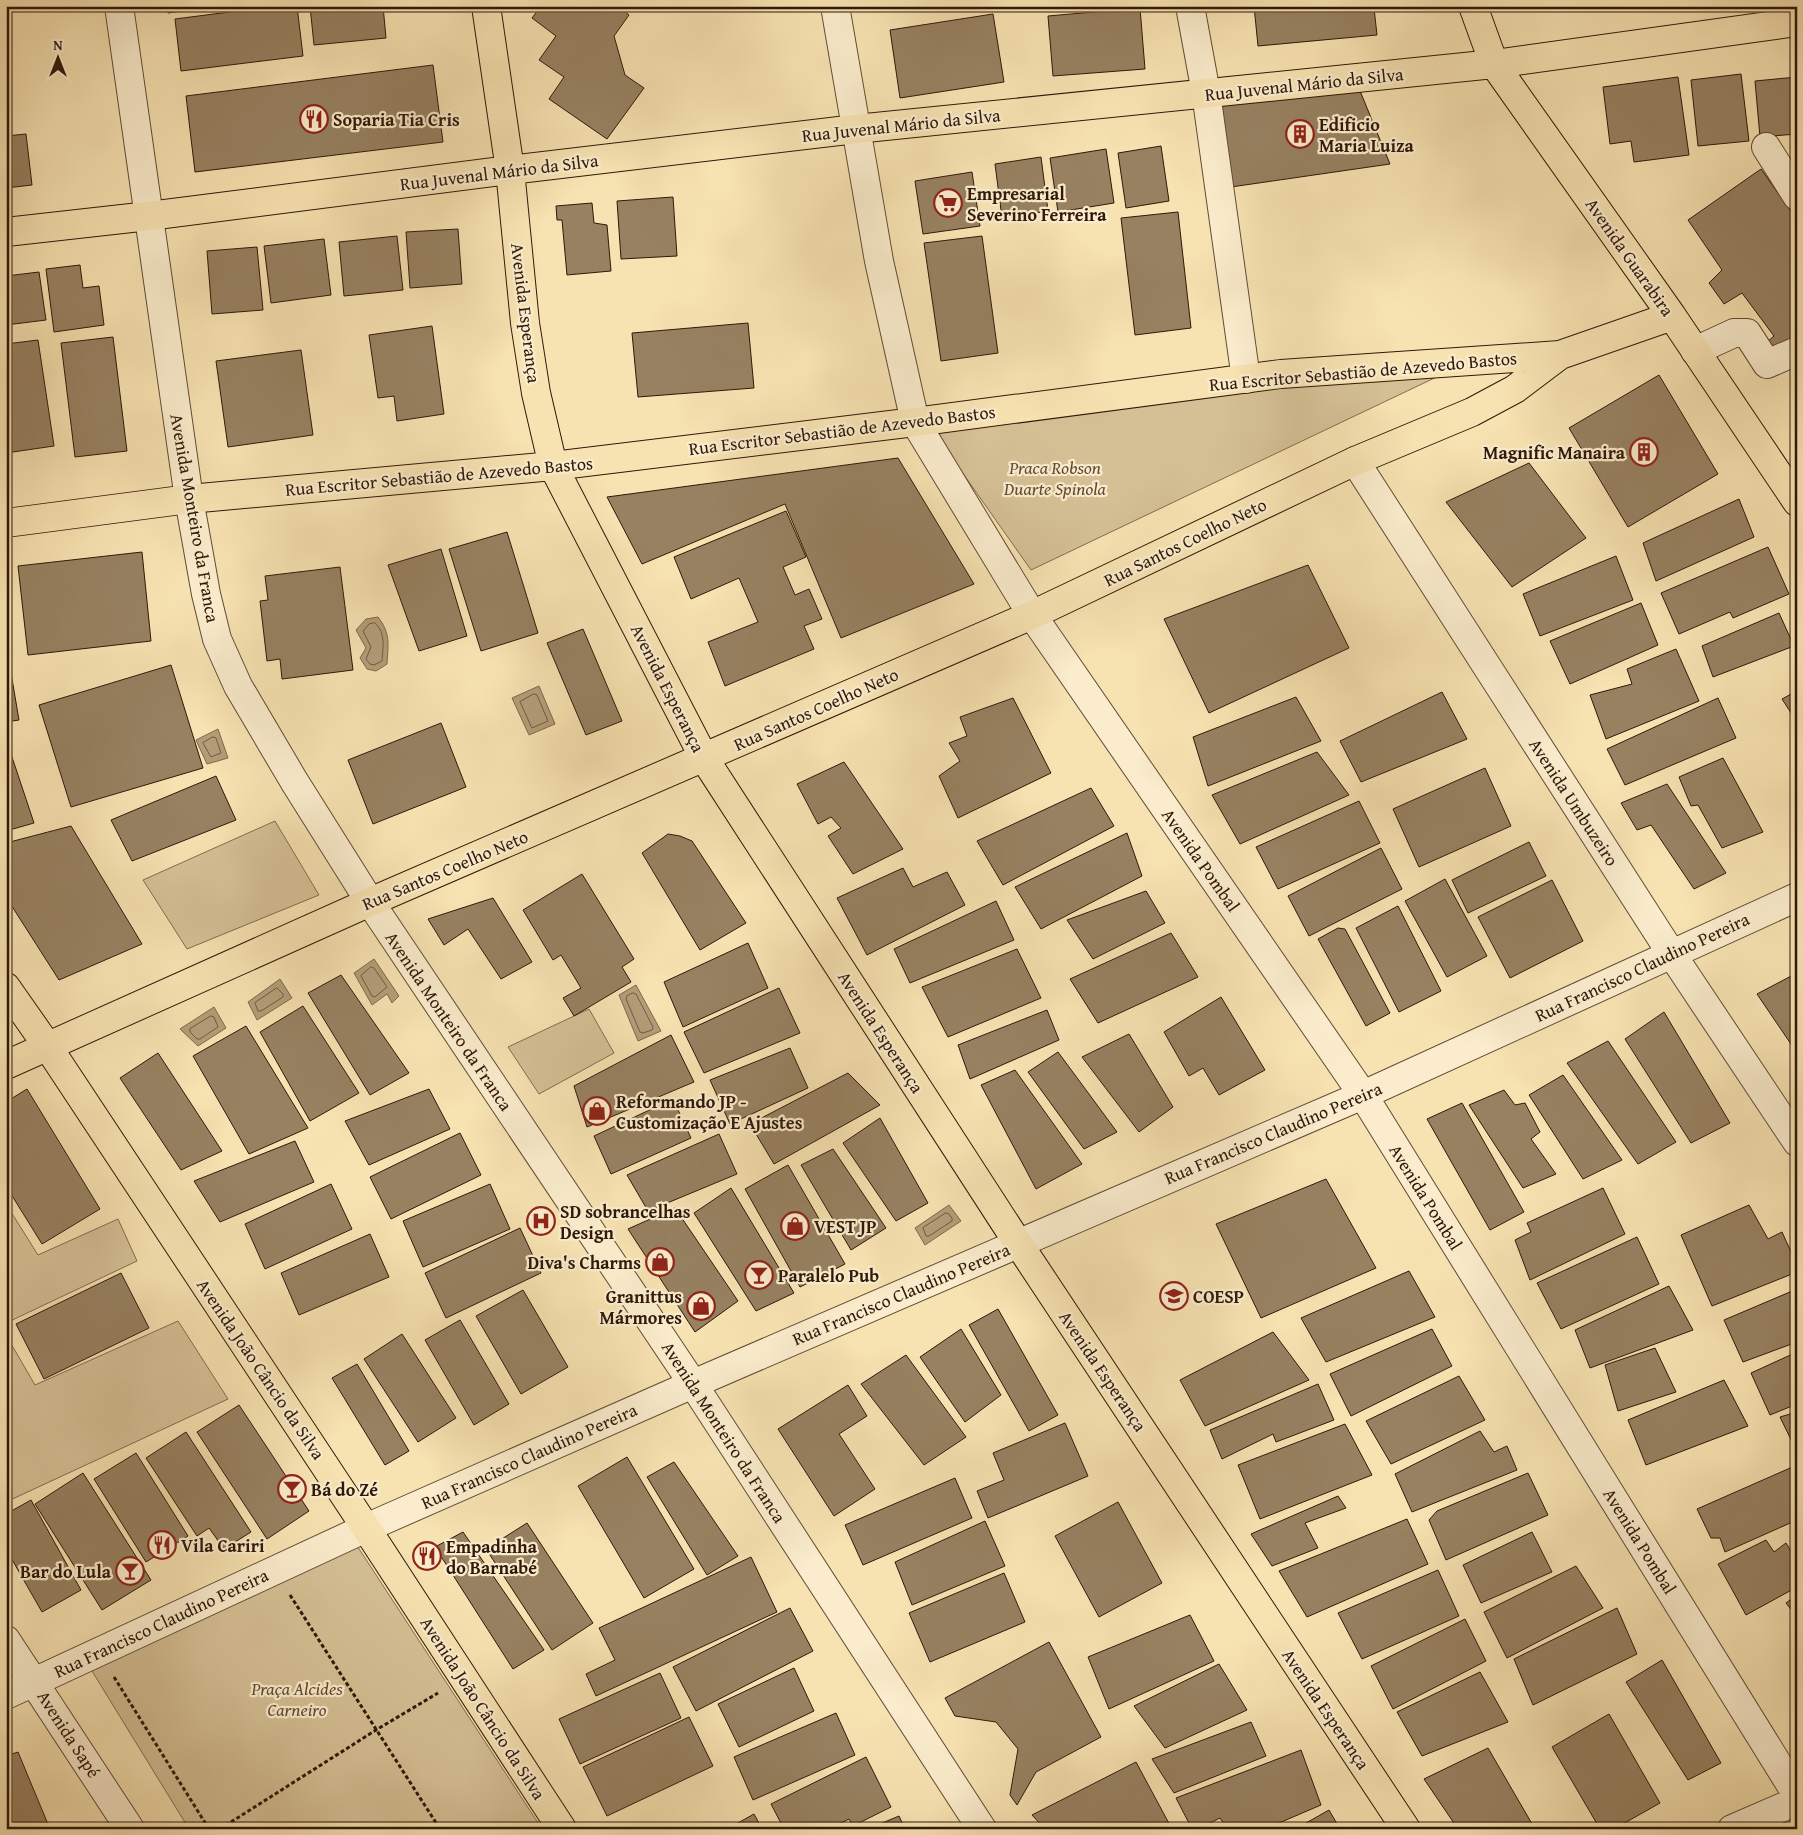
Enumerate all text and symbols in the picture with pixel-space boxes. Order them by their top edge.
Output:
north arrow [32,32,82,82]
text: N [53,35,63,55]
street label: Rua Juvenal Mário da Silva [1203,60,1405,108]
street label: Rua Juvenal Mário da Silva [800,101,1002,149]
restaurant icon: Soparia Tia Cris [299,104,329,134]
place label: Soparia Tia Cris [333,106,460,133]
place label: Edificio Maria Luiza [1319,111,1415,159]
building icon: Edificio Maria Luiza [1285,119,1315,149]
street label: Rua Juvenal Mário da Silva [398,146,600,198]
place label: Empresarial Severino Ferreira [967,180,1107,228]
supermarket icon: Empresarial Severino Ferreira [933,188,963,218]
street label: Avenida Guarabira [1579,192,1681,322]
street label: Avenida Esperança [504,241,548,385]
street label: Rua Escritor Sebastião de Azevedo Bastos [1208,344,1518,398]
street label: Rua Escritor Sebastião de Azevedo Bastos [687,398,997,462]
street label: Avenida Monteiro da Franca [163,411,227,625]
building icon: Magnific Manaira [1629,437,1659,467]
place label: Magnific Manaira [1483,439,1626,466]
street label: Rua Escritor Sebastião de Azevedo Bastos [284,449,594,503]
park label: Praca Robson Duarte Spinola [1003,454,1107,502]
street label: Rua Santos Coelho Neto [1099,491,1271,593]
street label: Avenida Esperança [624,619,712,757]
street label: Rua Santos Coelho Neto [729,660,903,758]
street label: Avenida Umbuzeiro [1522,733,1626,871]
street label: Avenida Pombal [1155,803,1247,917]
street label: Rua Santos Coelho Neto [358,823,532,917]
street label: Rua Francisco Claudino Pereira [1530,905,1754,1029]
street label: Avenida Monteiro da Franca [379,926,520,1117]
street label: Avenida Esperança [831,966,931,1099]
street label: Rua Francisco Claudino Pereira [1160,1075,1386,1191]
place label: Reformando JP - Customização E Ajustes [616,1088,803,1136]
shop icon: Reformando JP - Customização E Ajustes [582,1096,612,1126]
street label: Avenida Pombal [1383,1139,1469,1255]
place label: SD sobrancelhas Design [560,1198,691,1246]
hospital icon: SD sobrancelhas Design [526,1206,556,1236]
shop icon: VEST JP [780,1211,810,1241]
place label: VEST JP [814,1213,876,1240]
street label: Rua Francisco Claudino Pereira [788,1236,1014,1352]
shop icon: Diva's Charms [645,1247,675,1277]
place label: Diva's Charms [527,1249,641,1276]
bar icon: Paralelo Pub [744,1260,774,1290]
place label: Paralelo Pub [778,1262,879,1289]
street label: Avenida João Câncio da Silva [190,1273,332,1465]
school or university icon: COESP [1159,1281,1189,1311]
place label: Granittus Mármores [599,1283,682,1331]
place label: COESP [1193,1283,1244,1310]
shop icon: Granittus Mármores [686,1291,716,1321]
street label: Avenida Esperança [1052,1305,1154,1437]
street label: Avenida Monteiro da Franca [655,1336,793,1529]
street label: Rua Francisco Claudino Pereira [417,1396,642,1516]
bar icon: Bá do Zé [277,1474,307,1504]
place label: Bá do Zé [311,1476,378,1503]
street label: Avenida Pombal [1597,1483,1683,1599]
restaurant icon: Vila Cariri [147,1530,177,1560]
place label: Vila Cariri [181,1532,265,1559]
place label: Empadinha do Barnabé [446,1533,538,1581]
restaurant icon: Empadinha do Barnabé [412,1541,442,1571]
bar icon: Bar do Lula [115,1556,145,1586]
place label: Bar do Lula [20,1558,112,1585]
street label: Rua Francisco Claudino Pereira [49,1561,273,1685]
street label: Avenida João Câncio da Silva [414,1611,553,1805]
street label: Avenida Esperança [1275,1643,1377,1775]
park label: Praça Alcides Carneiro [250,1675,343,1723]
street label: Avenida Sapé [31,1685,107,1783]

